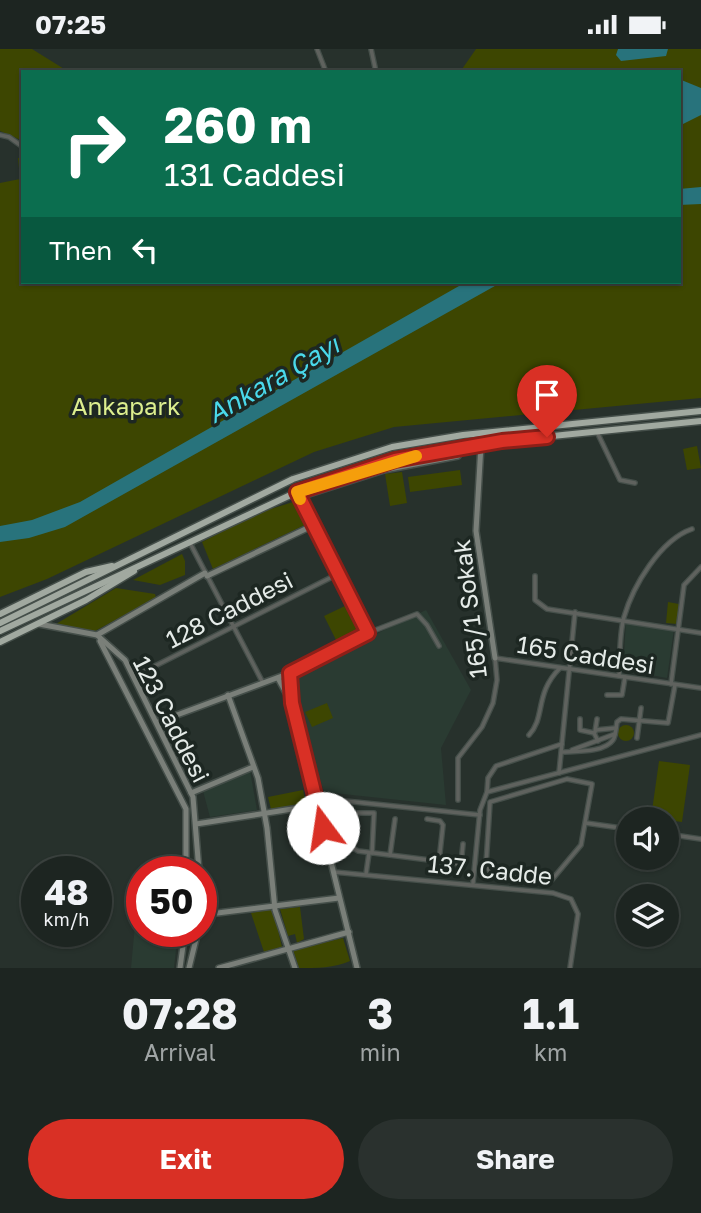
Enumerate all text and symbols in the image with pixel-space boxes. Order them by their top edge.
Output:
text: 07:25 [35,9,106,40]
text: 260 m [164,95,312,154]
icon: right [49,98,140,189]
text: 131 Caddesi [164,155,345,193]
icon: left [126,231,164,269]
text: Then [49,235,112,266]
water label: Ankara Çayı [202,328,346,429]
pin [517,365,577,437]
icon: arrive [528,376,566,414]
park label: Ankapark [72,391,180,420]
street label: 165/1 Sokak [446,538,492,680]
street label: 128 Caddesi [161,565,297,653]
street label: 165 Caddesi [515,629,657,679]
street label: 123 Caddesi [128,651,216,787]
position arrow [286,791,360,865]
map controls [616,807,679,947]
button: sound [616,807,679,870]
street label: 137. Cadde [426,848,554,890]
speed limit sign: 50 [126,856,217,947]
text: 48 [44,871,89,913]
button: layers [616,884,679,947]
text: km/h [44,908,89,930]
text: 07:28 [122,988,238,1038]
text: 3 [367,988,393,1038]
text: 1.1 [522,988,579,1038]
text: Arrival [144,1038,216,1066]
text: min [360,1038,401,1066]
text: km [534,1038,567,1066]
button: Exit [28,1119,344,1199]
button: Share [358,1119,673,1199]

